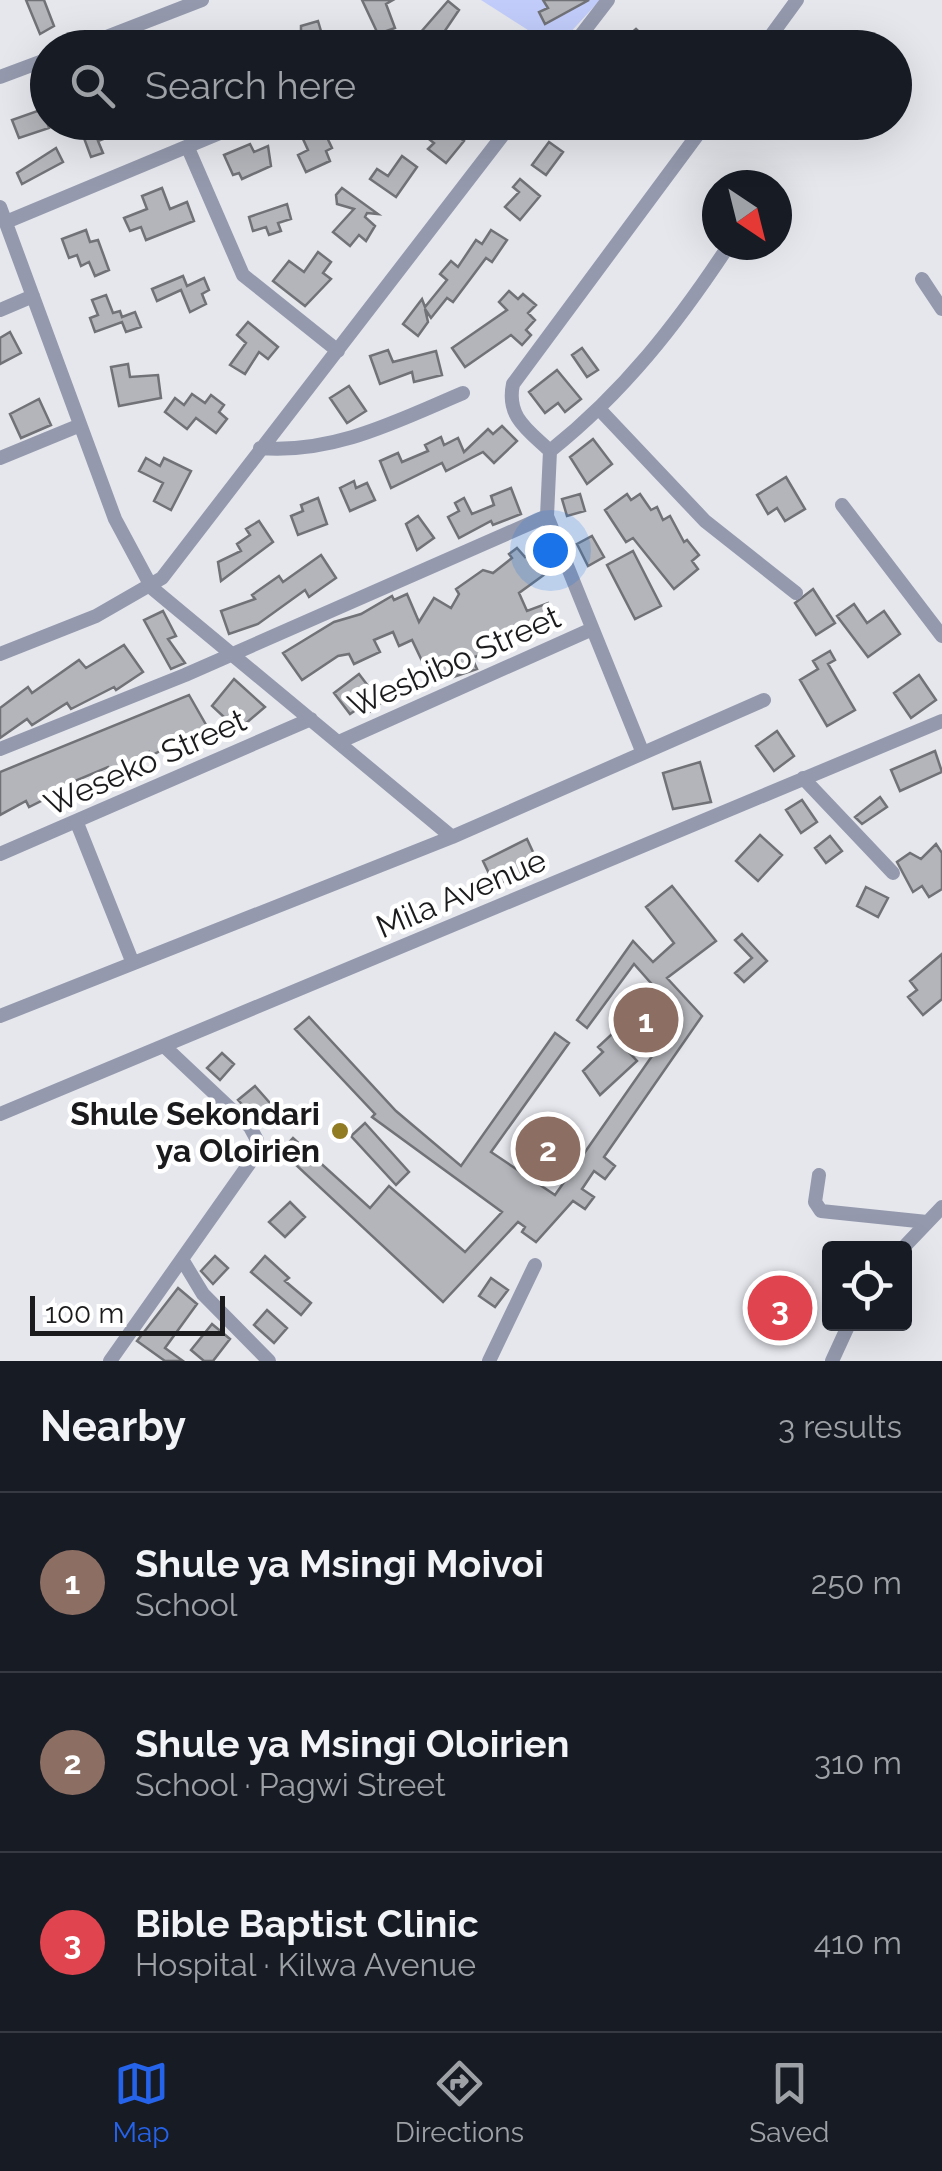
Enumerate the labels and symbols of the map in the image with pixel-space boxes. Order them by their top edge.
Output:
north arrow [702,170,792,260]
your location [525,525,576,576]
street label: Wesbibo Street [342,598,566,724]
street label: Weseko Street [39,701,252,823]
street label: Mila Avenue [371,841,551,945]
pin: 1 [614,982,678,1058]
place label: Shule Sekondari ya Oloirien [70,1095,320,1169]
pin: 2 [516,1112,580,1186]
marker: Shule Sekondari ya Oloirien [329,1120,351,1142]
pin: 3 [748,1270,812,1346]
scale bar [30,1291,225,1336]

